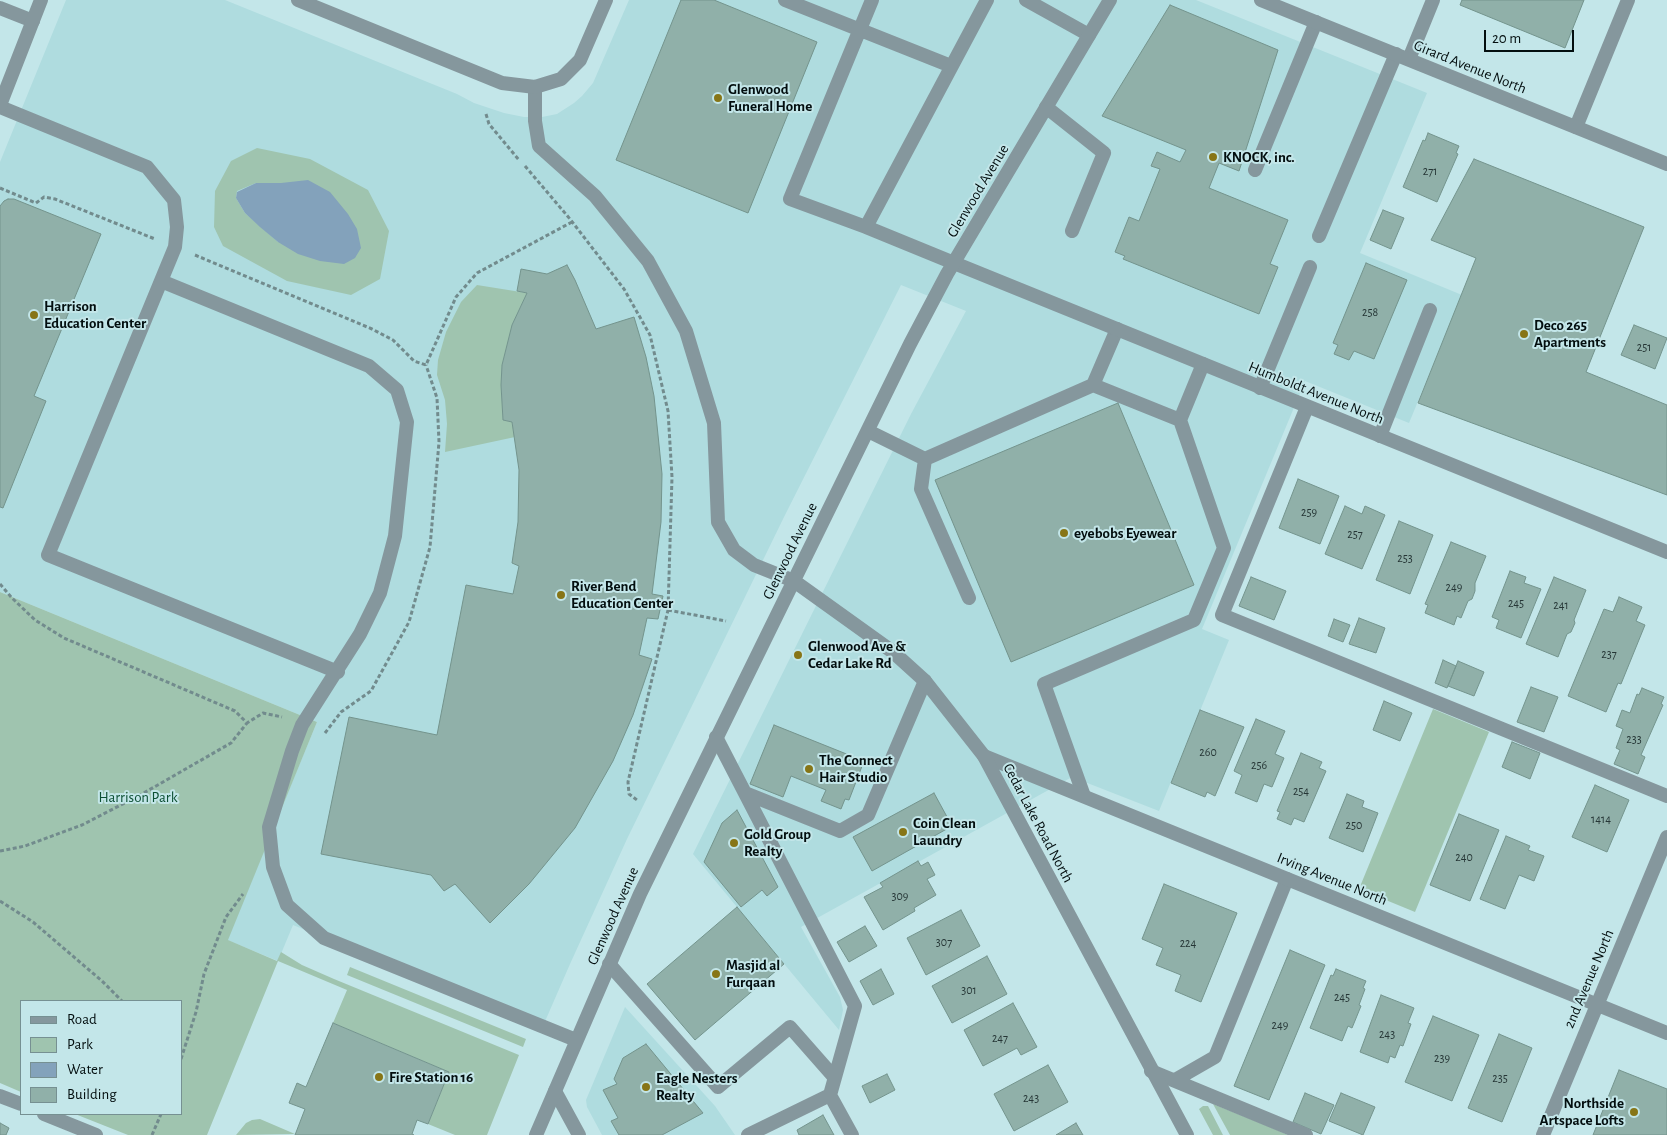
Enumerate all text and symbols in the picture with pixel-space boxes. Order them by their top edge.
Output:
scale bar [1487,20,1577,52]
text: 20 m [1492,31,1521,46]
street label: Girard Avenue North [1411,36,1529,98]
place label: Glenwood Funeral Home [728,80,812,115]
marker: Glenwood Funeral Home [712,92,724,104]
street label: Glenwood Avenue [943,141,1013,241]
place label: KNOCK, inc. [1223,148,1295,166]
marker: KNOCK, inc. [1207,151,1219,163]
house number: 271 [1423,164,1437,178]
place label: Harrison Education Center [44,297,146,332]
house number: 258 [1362,305,1378,319]
marker: Harrison Education Center [28,309,40,321]
place label: Deco 265 Apartments [1534,316,1606,351]
marker: Deco 265 Apartments [1518,328,1530,340]
house number: 251 [1637,340,1651,354]
street label: Humboldt Avenue North [1246,358,1386,428]
street label: Glenwood Avenue [759,500,821,602]
house number: 259 [1301,505,1317,519]
place label: eyebobs Eyewear [1074,524,1176,542]
marker: eyebobs Eyewear [1058,527,1070,539]
house number: 257 [1347,527,1363,541]
house number: 253 [1397,551,1413,565]
place label: River Bend Education Center [571,577,673,612]
house number: 249 [1446,580,1462,594]
marker: River Bend Education Center [555,589,567,601]
house number: 245 [1508,596,1524,610]
house number: 241 [1553,598,1569,612]
place label: Glenwood Ave & Cedar Lake Rd [808,637,906,672]
house number: 237 [1601,647,1617,661]
marker: Glenwood Ave & Cedar Lake Rd [792,649,804,661]
house number: 233 [1626,732,1642,746]
house number: 260 [1199,745,1217,759]
place label: The Connect Hair Studio [819,751,892,786]
house number: 256 [1251,758,1267,772]
street label: Cedar Lake Road North [999,760,1077,886]
marker: The Connect Hair Studio [803,763,815,775]
house number: 254 [1293,784,1309,798]
park label: Harrison Park [99,788,177,806]
house number: 1414 [1591,812,1611,826]
place label: Coin Clean Laundry [913,814,976,849]
house number: 250 [1346,818,1362,832]
place label: Gold Group Realty [744,825,811,860]
marker: Coin Clean Laundry [897,826,909,838]
marker: Gold Group Realty [728,837,740,849]
street label: Irving Avenue North [1274,849,1390,909]
house number: 240 [1455,850,1473,864]
street label: Glenwood Avenue [583,864,643,968]
house number: 309 [892,889,908,903]
street label: 2nd Avenue North [1560,927,1618,1031]
house number: 307 [936,935,952,949]
house number: 224 [1180,936,1196,950]
place label: Masjid al Furqaan [726,956,780,991]
marker: Masjid al Furqaan [710,968,722,980]
house number: 301 [961,983,977,997]
house number: 245 [1334,990,1350,1004]
legend [20,1000,182,1115]
text: Road [67,1012,97,1027]
house number: 249 [1272,1018,1288,1032]
house number: 243 [1379,1027,1395,1041]
house number: 247 [992,1031,1008,1045]
text: Park [67,1037,93,1052]
house number: 239 [1434,1051,1450,1065]
text: Water [67,1062,103,1077]
place label: Fire Station 16 [389,1068,473,1086]
place label: Eagle Nesters Realty [656,1069,737,1104]
marker: Fire Station 16 [373,1071,385,1083]
house number: 235 [1492,1071,1508,1085]
marker: Eagle Nesters Realty [640,1081,652,1093]
text: Building [67,1087,117,1102]
house number: 243 [1023,1091,1039,1105]
place label: Northside Artspace Lofts [1540,1094,1624,1129]
marker: Northside Artspace Lofts [1628,1106,1640,1118]

